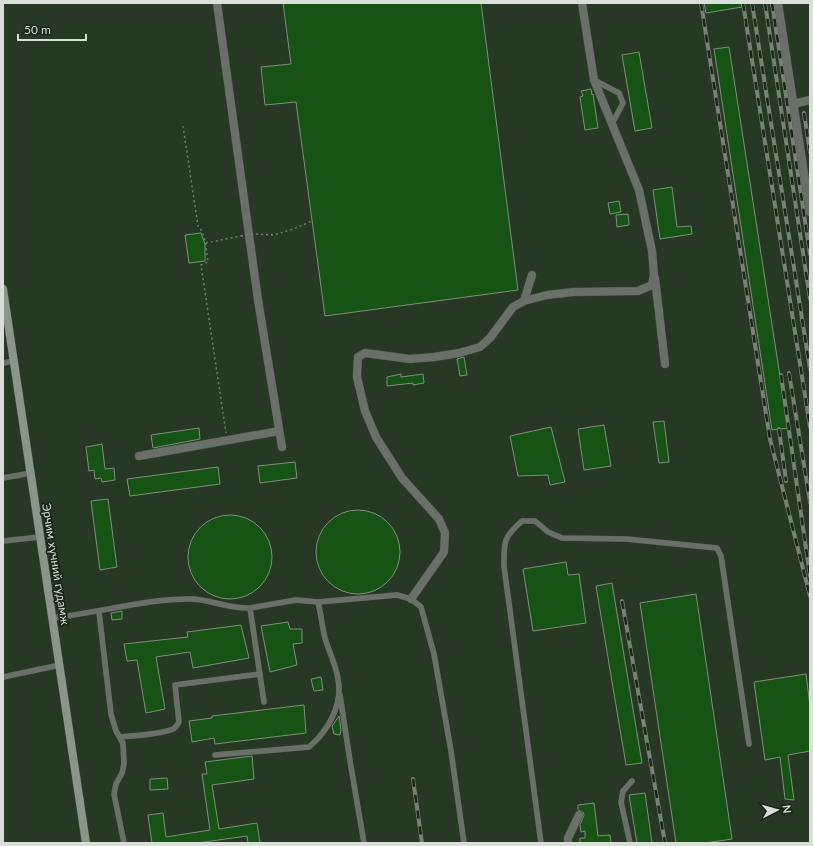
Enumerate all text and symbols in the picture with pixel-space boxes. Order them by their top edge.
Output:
scale bar [18,16,86,42]
text: 50 m [24,22,51,37]
street label: Эрчим хүчний гудамж [39,502,73,627]
north arrow [757,790,797,830]
text: N [781,804,794,814]

